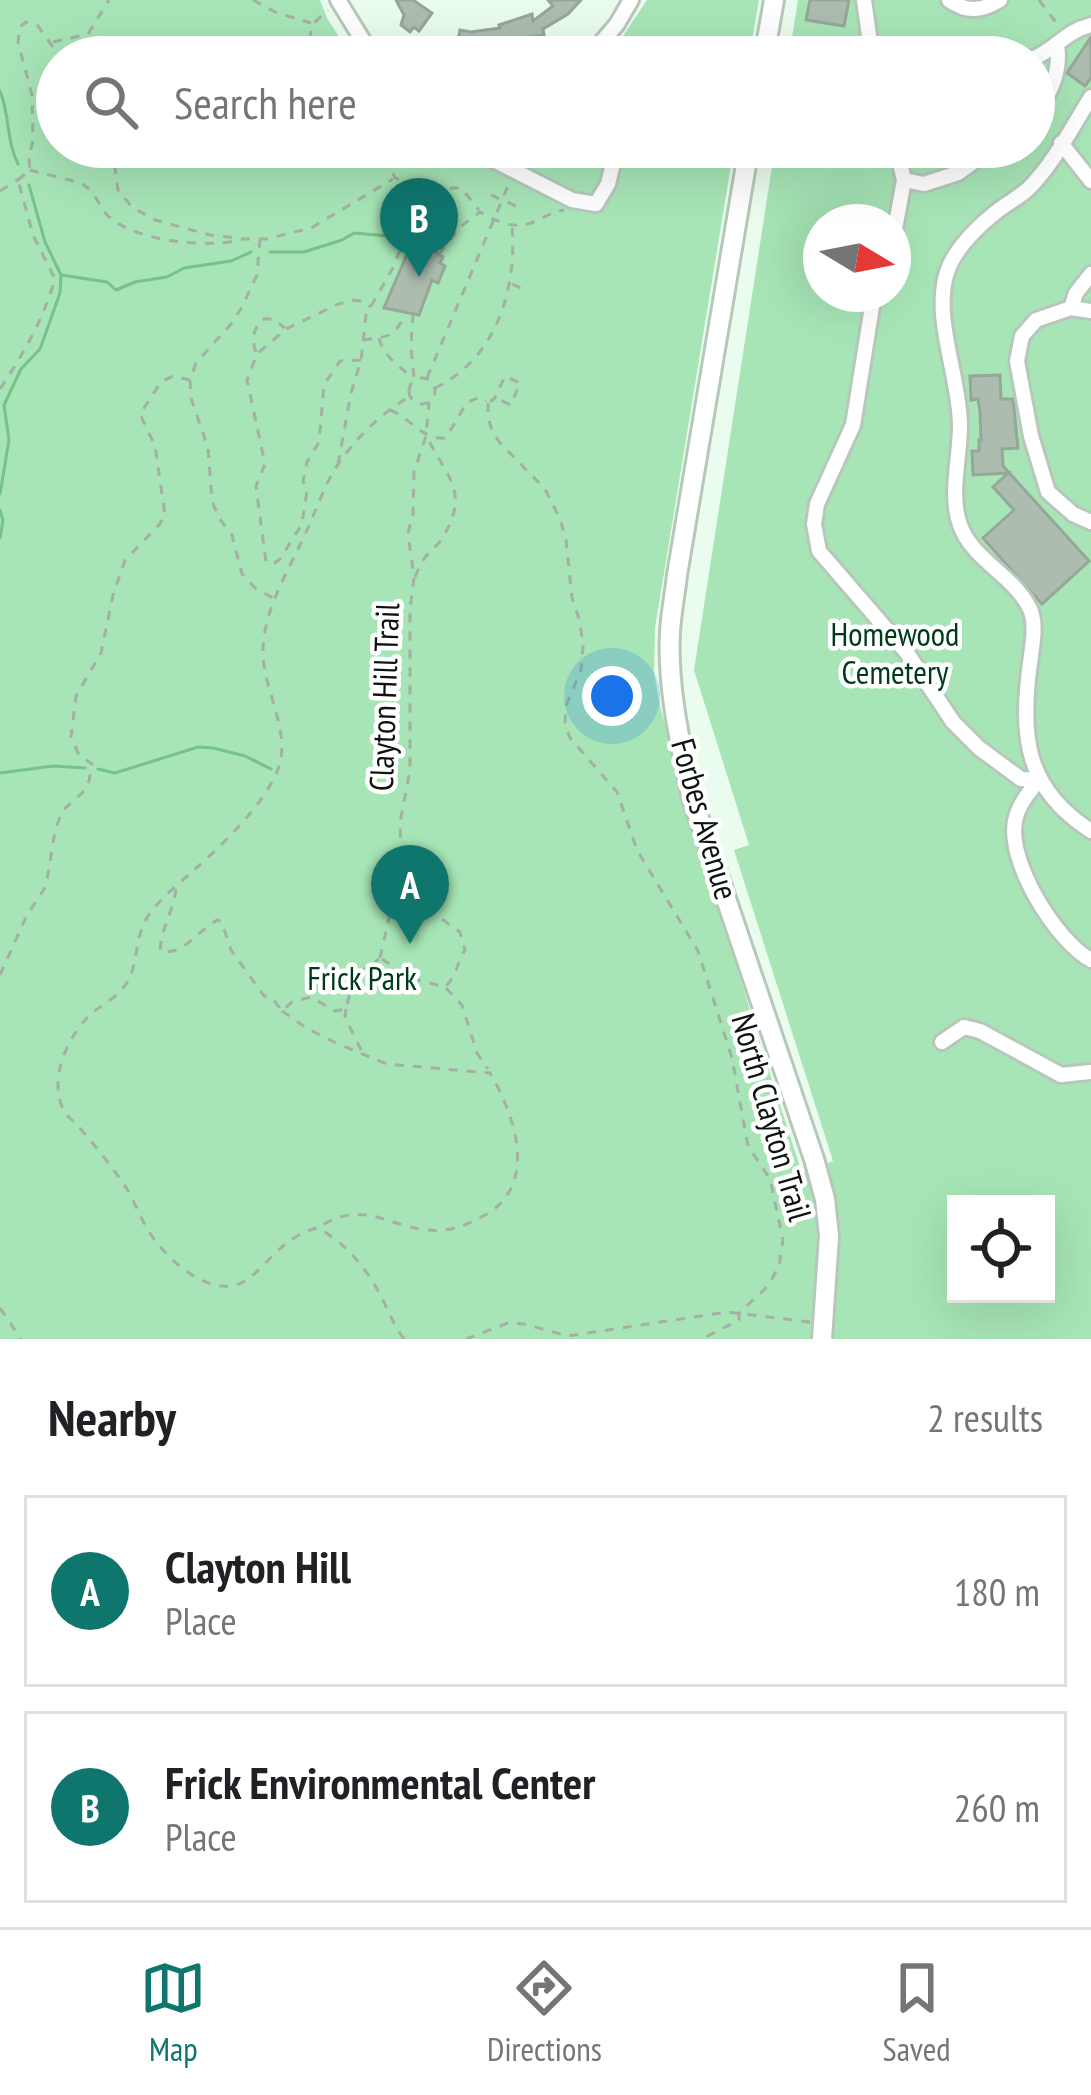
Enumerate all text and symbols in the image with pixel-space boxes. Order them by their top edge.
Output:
search box [36,36,1055,168]
icon: search [78,69,144,135]
text: Search here [174,73,357,131]
pin: B [380,178,458,277]
north arrow [803,204,911,312]
street label: Clayton Hill Trail [359,602,408,792]
park label: Homewood Cemetery [831,612,959,693]
your location [582,666,642,726]
street label: Forbes Avenue [662,733,749,904]
pin: A [371,845,449,944]
park label: Frick Park [307,956,417,999]
street label: North Clayton Trail [722,1008,823,1226]
map controls [947,1195,1055,1303]
button: locate [947,1195,1055,1303]
text: Nearby [48,1384,176,1450]
text: 2 results [927,1392,1043,1443]
text: Clayton Hill [165,1537,351,1595]
text: A [80,1566,100,1617]
text: 180 m [954,1566,1040,1617]
text: Place [165,1595,237,1646]
text: Frick Environmental Center [165,1753,595,1811]
text: B [80,1782,100,1833]
text: 260 m [954,1782,1040,1833]
text: Place [165,1811,237,1862]
tab: Map [140,1955,206,2070]
tab: Directions [487,1955,602,2070]
tab: Saved [883,1955,951,2070]

